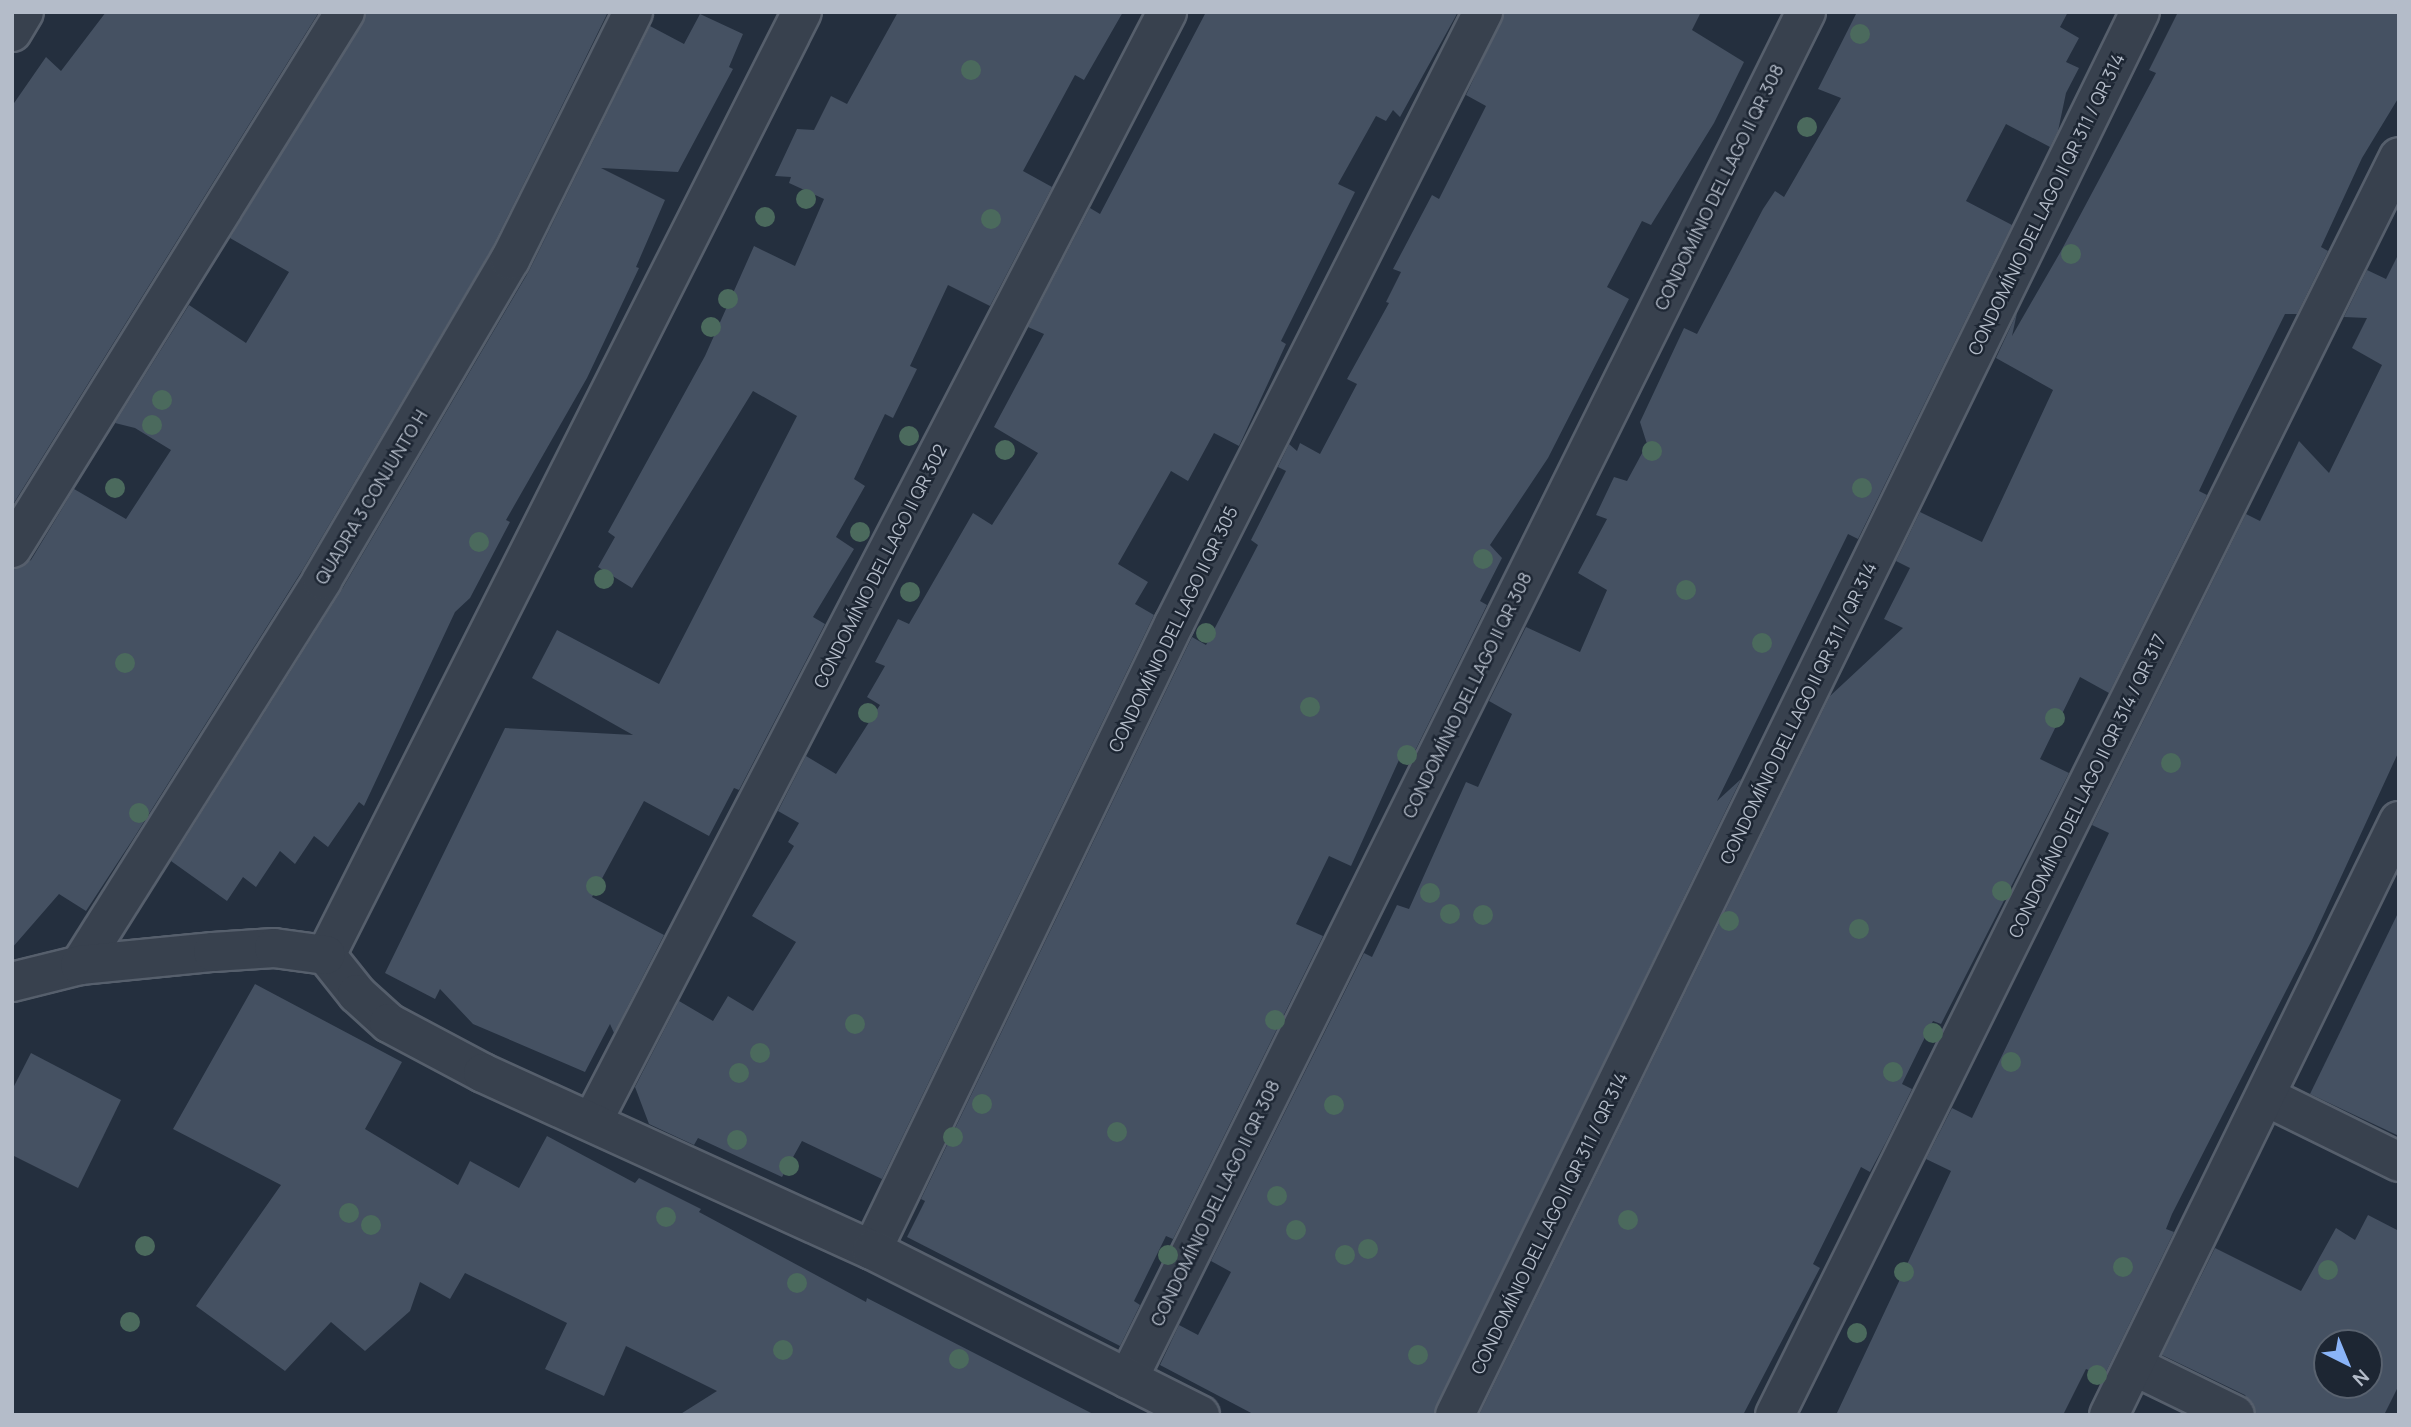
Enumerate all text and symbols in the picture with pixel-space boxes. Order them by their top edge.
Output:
street label: CONDOMÍNIO DEL LAGO II QR 311 / QR 314 [1963,49,2129,359]
street label: CONDOMÍNIO DEL LAGO II QR 308 [1650,60,1788,314]
street label: QUADRA 3 CONJUNTO H [310,406,432,588]
street label: CONDOMÍNIO DEL LAGO II QR 302 [809,440,951,692]
street label: CONDOMÍNIO DEL LAGO II QR 305 [1104,502,1242,756]
street label: CONDOMÍNIO DEL LAGO II QR 311 / QR 314 [1715,558,1881,868]
street label: CONDOMÍNIO DEL LAGO II QR 308 [1398,568,1536,822]
street label: CONDOMÍNIO DEL LAGO II QR 314 / QR 317 [2004,630,2170,942]
street label: CONDOMÍNIO DEL LAGO II QR 311 / QR 314 [1466,1068,1632,1378]
street label: CONDOMÍNIO DEL LAGO II QR 308 [1146,1076,1284,1330]
north arrow [2313,1329,2383,1399]
text: N [2347,1364,2375,1392]

